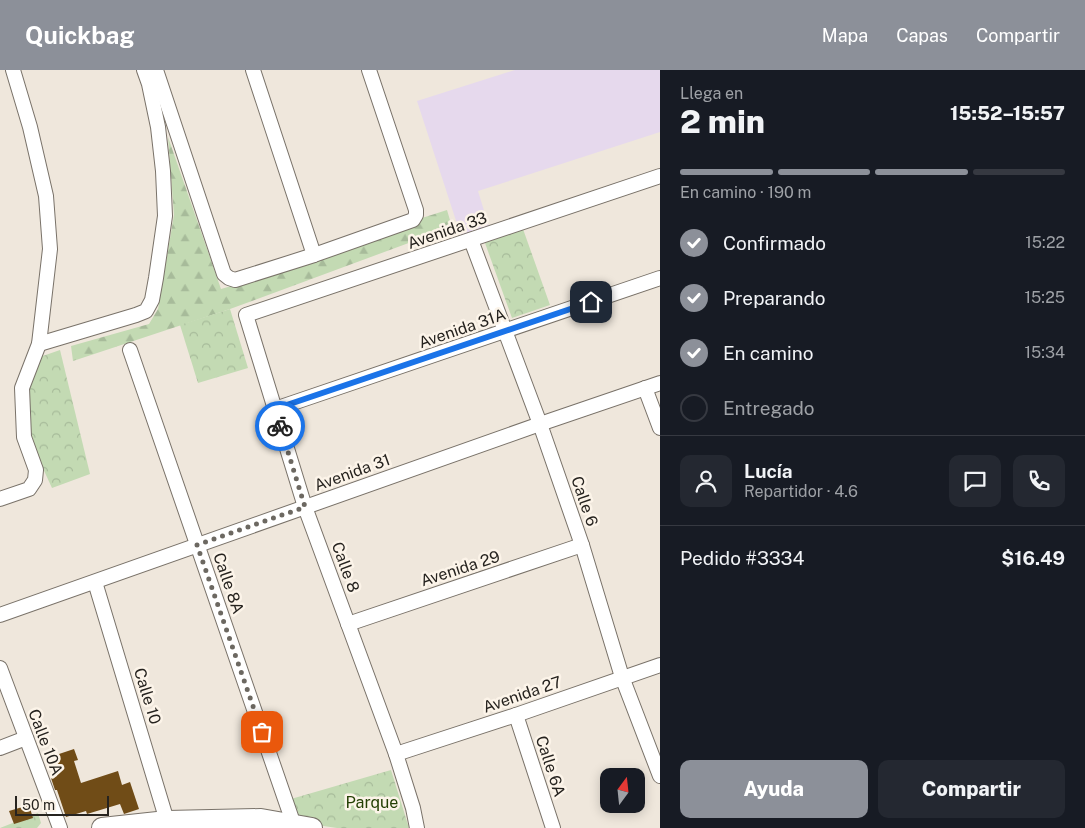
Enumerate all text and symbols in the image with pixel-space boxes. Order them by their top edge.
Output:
text: Quickbag [25,21,135,49]
text: Mapa [822,25,868,46]
text: Capas [896,25,948,46]
text: Compartir [976,25,1060,46]
text: Llega en [680,84,743,103]
text: 15:52–15:57 [950,102,1065,124]
text: 2 min [680,103,765,140]
text: En camino · 190 m [680,183,811,202]
street label: Avenida 33 [405,208,489,253]
icon: check [680,229,708,257]
text: Confirmado [723,232,826,254]
text: 15:22 [1025,233,1065,252]
pin [570,281,612,323]
icon: check [680,284,708,312]
text: Preparando [723,287,825,309]
icon: home [577,288,605,316]
text: 15:25 [1025,288,1065,307]
street label: Avenida 31A [416,305,508,352]
icon: check [680,339,708,367]
text: En camino [723,342,814,364]
text: 15:34 [1025,343,1065,362]
text: Entregado [723,397,815,419]
courier [255,401,305,451]
icon: bike [266,412,294,440]
street label: Avenida 31 [312,450,393,495]
button: person [680,455,732,507]
button: chat [949,455,1001,507]
button: phone [1013,455,1065,507]
text: Lucía [744,460,793,482]
street label: Calle 6 [567,474,602,529]
text: Repartidor · 4.6 [744,482,858,501]
street label: Calle 8 [328,539,363,595]
street label: Avenida 29 [418,547,502,590]
text: Pedido #3334 [680,547,804,569]
text: $16.49 [1001,547,1065,569]
street label: Calle 8A [209,550,248,616]
street label: Calle 10 [130,666,165,727]
street label: Avenida 27 [480,672,564,717]
street label: Calle 10A [24,706,67,778]
pin [241,711,283,753]
icon: bag [248,718,276,746]
street label: Calle 6A [532,733,569,799]
button: Ayuda [680,760,868,818]
button: Compartir [878,760,1065,818]
north arrow [600,768,645,812]
map controls [600,768,645,813]
scale bar [15,793,109,816]
park label: Parque [346,793,398,812]
text: 50 m [22,797,55,813]

